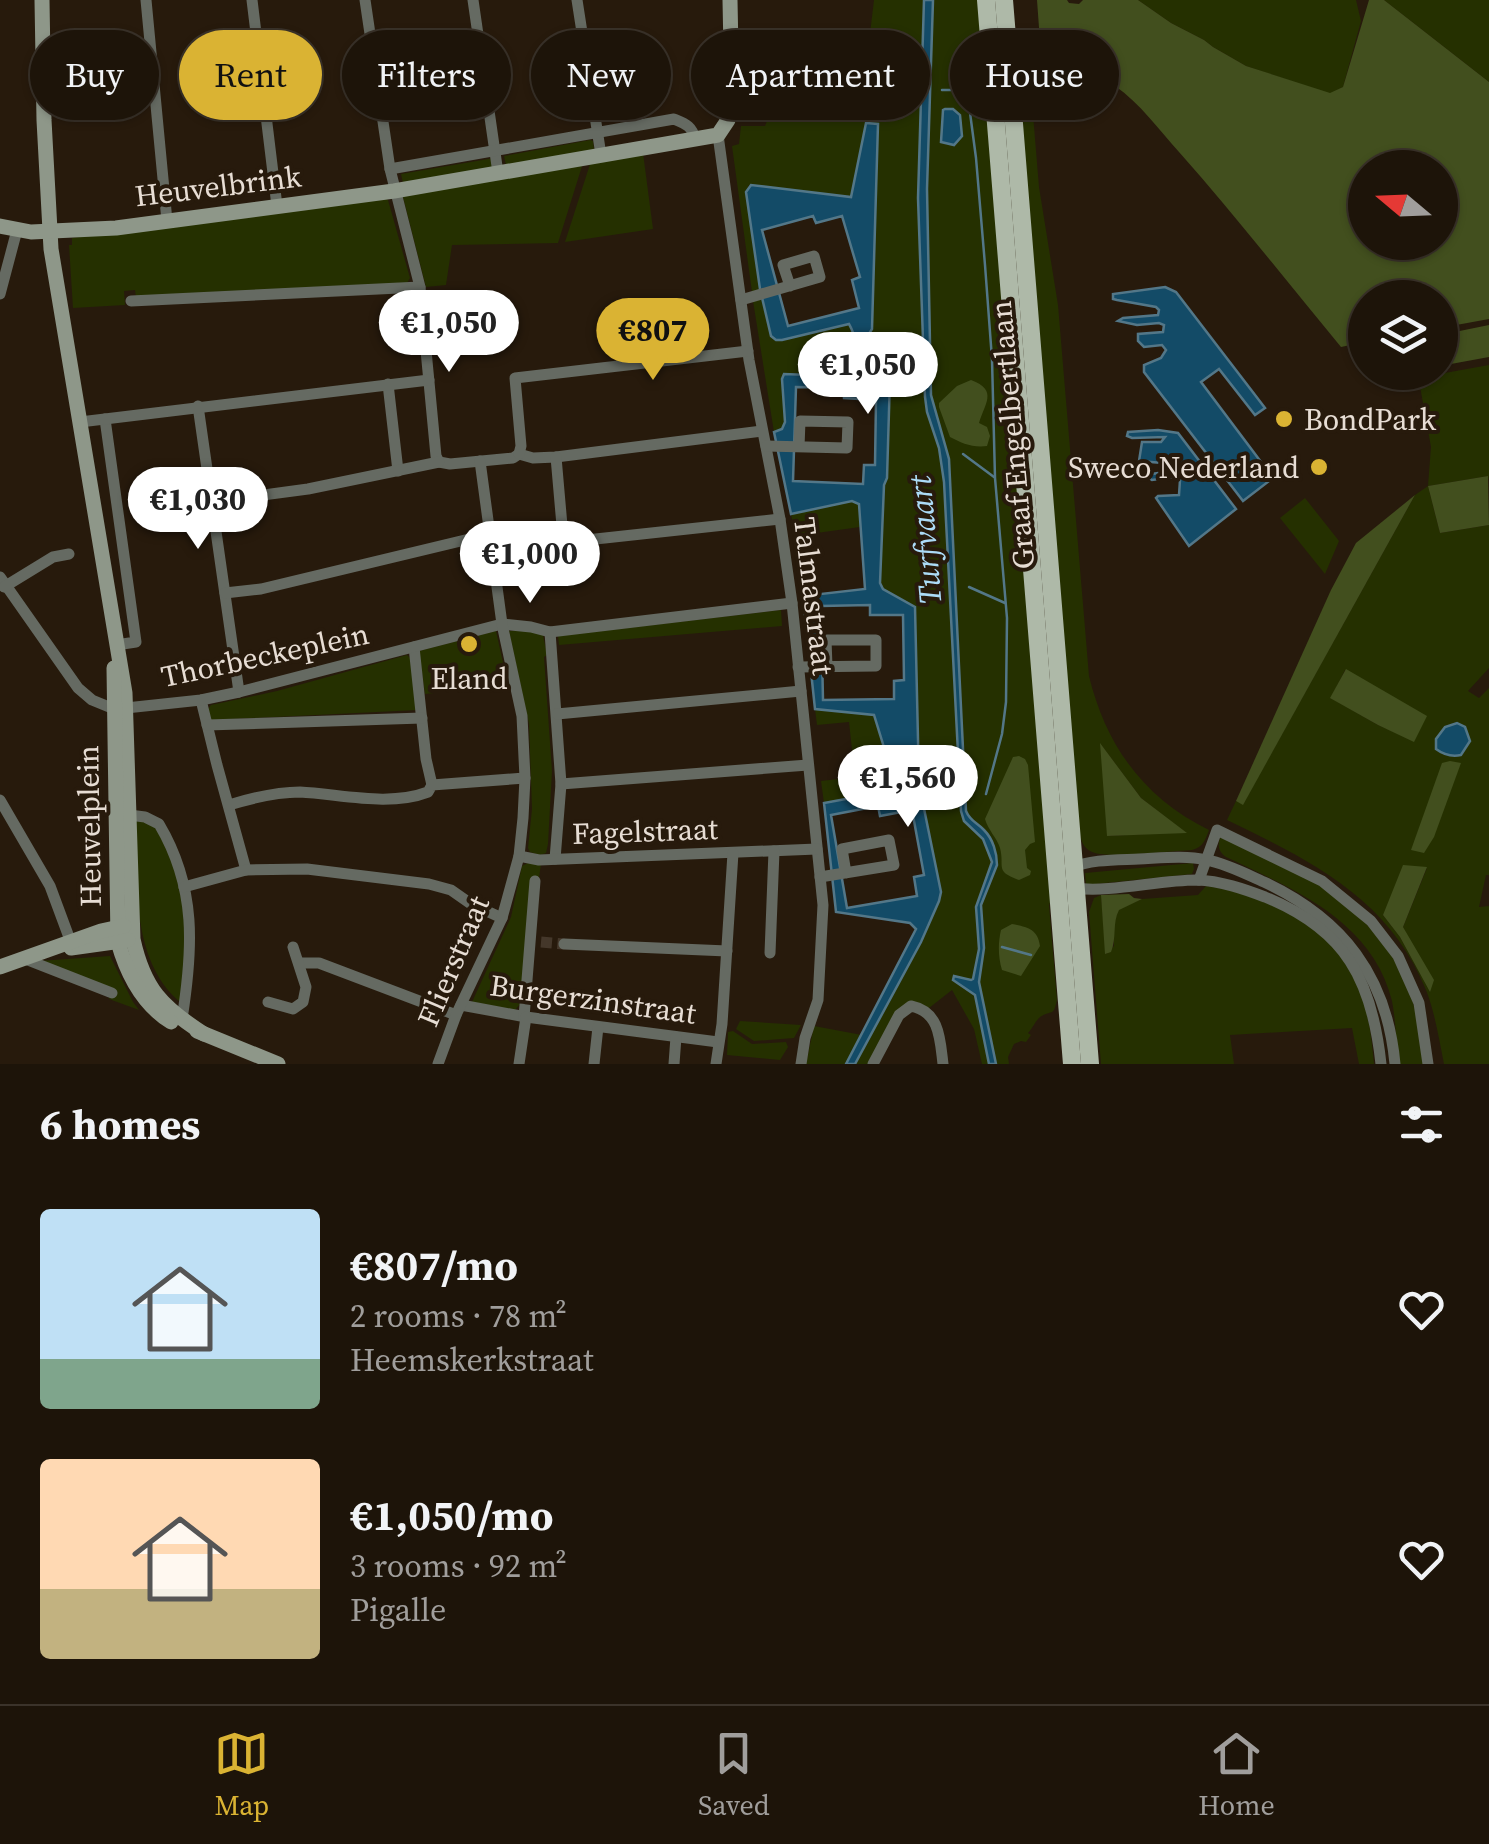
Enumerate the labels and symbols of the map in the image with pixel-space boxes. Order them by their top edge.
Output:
north arrow [1348,150,1458,260]
street label: Heuvelbrink [133,155,304,217]
pin: €1,050 [368,290,530,375]
pin: €807 [594,298,712,383]
street label: Graaf Engelbertlaan [980,299,1044,571]
pin: €1,050 [787,332,949,417]
place label: BondPark [1304,399,1437,440]
marker: BondPark [1273,408,1295,430]
place label: Sweco Nederland [1068,447,1299,488]
marker: Sweco Nederland [1308,456,1330,478]
pin: €1,030 [117,467,279,552]
water label: Turfvaart [897,472,953,606]
street label: Talmastraat [784,515,844,678]
pin: €1,000 [449,521,611,606]
street label: Thorbeckeplein [157,613,373,697]
marker: Eland [458,633,480,655]
place label: Eland [430,658,508,699]
street label: Heuvelplein [67,745,111,907]
pin: €1,560 [827,745,989,830]
street label: Fagelstraat [571,808,719,854]
street label: Flierstraat [407,889,499,1033]
street label: Burgerzinstraat [487,964,699,1034]

